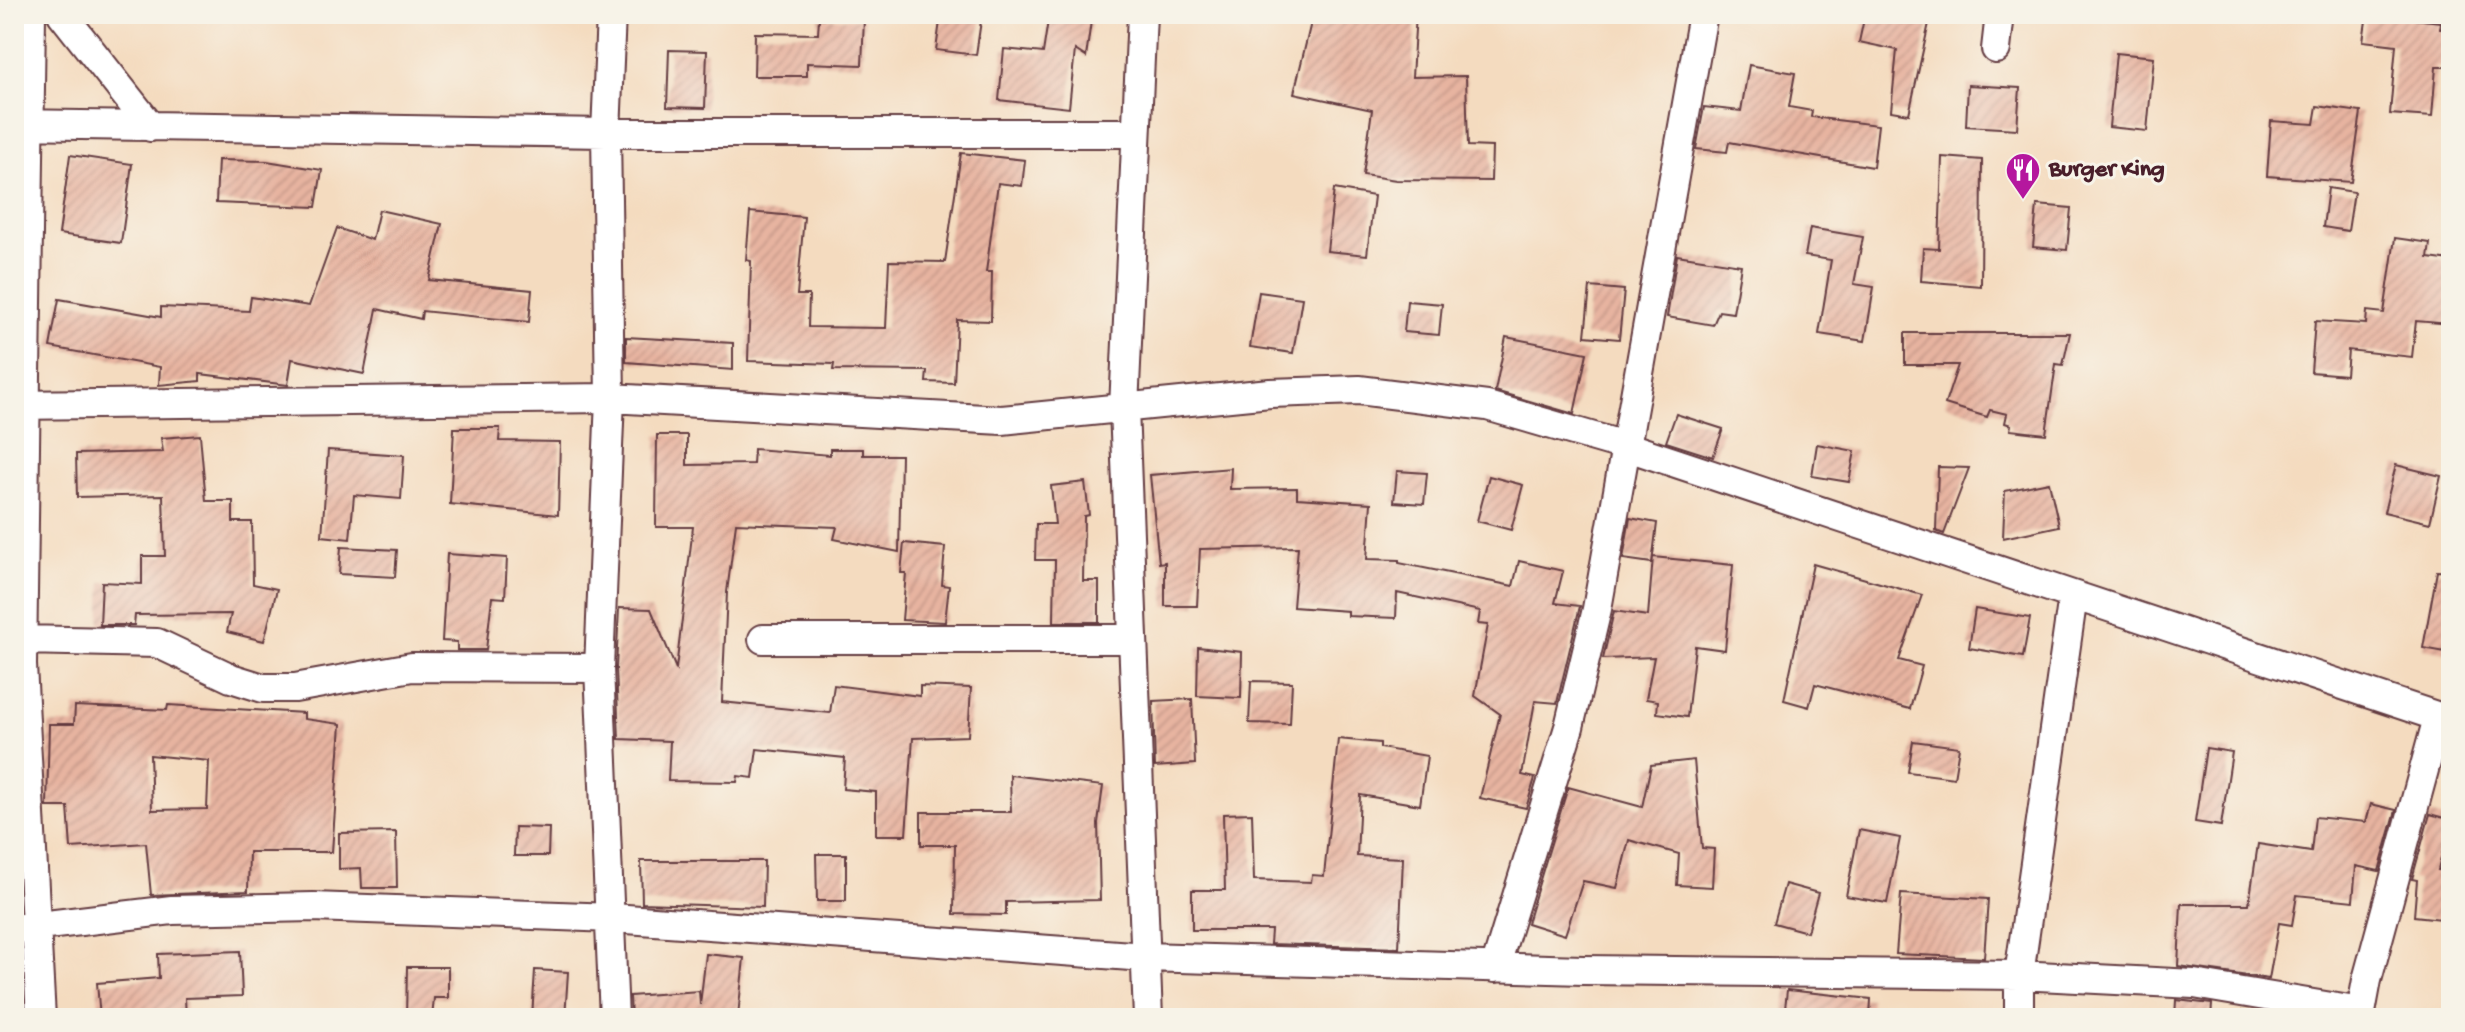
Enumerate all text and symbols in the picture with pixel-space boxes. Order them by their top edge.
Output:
restaurant icon: Burger King [2004,151,2042,201]
place label: Burger King [2048,156,2165,185]

